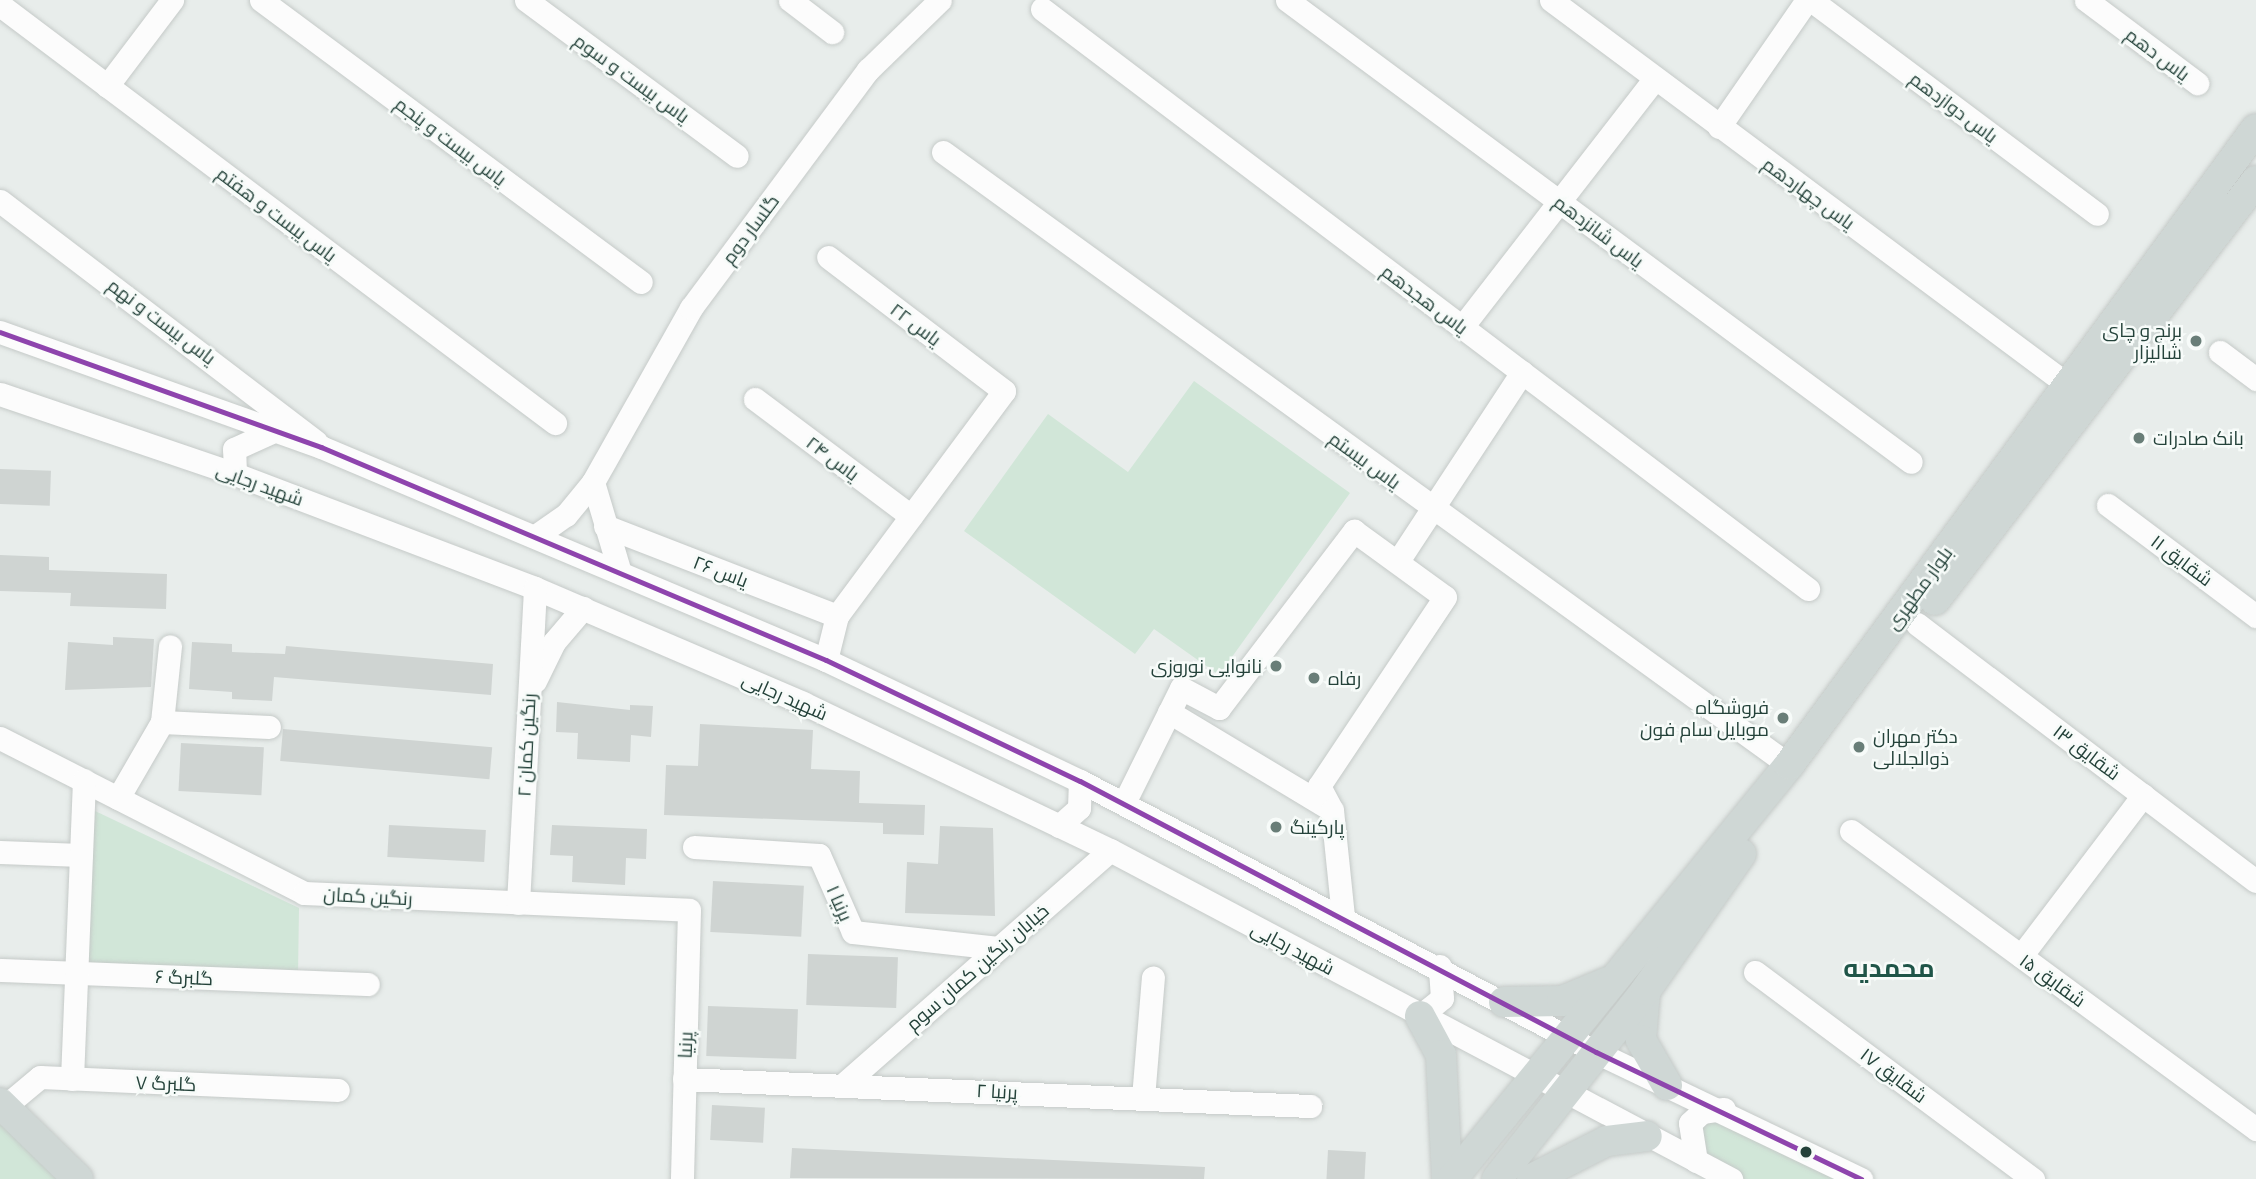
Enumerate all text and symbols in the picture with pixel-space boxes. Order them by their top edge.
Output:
street label: یاس دهم [2121,22,2195,86]
street label: یاس بیست و سوم [570,28,694,128]
street label: یاس دوازدهم [1905,67,2003,147]
street label: یاس بیست و پنجم [391,92,511,190]
street label: یاس چهاردهم [1758,152,1860,234]
street label: یاس یبست و هفتم [212,161,342,267]
street label: گلسار دوم [716,190,784,268]
street label: یاس شانزدهم [1550,190,1648,272]
street label: یاس هجدهم [1377,259,1473,339]
street label: یاس بیست و نهم [104,273,220,369]
street label: یاس ۲۲ [886,297,946,351]
place label: برنج و چای شالیزار [2102,319,2182,363]
marker: برنج و چای شالیزار [2188,333,2204,349]
street label: یاس بیستم [1325,426,1405,494]
place label: بانک صادرات [2153,427,2244,449]
marker: بانک صادرات [2131,430,2147,446]
street label: یاس ۲۴ [802,431,864,485]
street label: شهید رجایی [213,458,307,510]
street label: شقایق ۱۱ [2147,529,2217,591]
street label: بلوار مطهری [1881,542,1957,634]
street label: یاس ۲۶ [690,550,752,592]
place label: نانوایی نوروزی [1151,655,1262,677]
marker: نانوایی نوروزی [1268,658,1284,674]
street label: شهید رجایی [739,667,831,725]
place label: رفاه [1328,667,1361,689]
marker: رفاه [1306,670,1322,686]
street label: رنگین کمان ۲ [512,693,540,797]
place label: فروشگاه موبایل سام فون [1640,696,1769,740]
marker: فروشگاه موبایل سام فون [1775,710,1791,726]
street label: شقایق ۱۳ [2049,719,2125,785]
place label: دکتر مهران ذوالجلالی [1873,725,1958,769]
marker: دکتر مهران ذوالجلالی [1851,739,1867,755]
place label: پارکینگ [1290,816,1344,838]
marker: پارکینگ [1268,819,1284,835]
street label: پرنیا ۱ [822,881,858,925]
street label: رنگین کمان [323,882,413,910]
street label: خیابان رنگین کمان سوم [901,899,1053,1035]
street label: شهید رجایی [1247,917,1339,979]
street label: شقایق ۱۵ [2016,948,2090,1012]
district label: محمدیه [1843,952,1935,984]
street label: گلبرگ ۶ [155,965,213,989]
street label: پرنیا [673,1031,697,1059]
street label: شقایق ۱۷ [1856,1043,1932,1107]
street label: گلبرگ ۷ [135,1071,197,1095]
street label: پرنیا ۲ [976,1079,1018,1103]
unlabelled marker [1799,1145,1813,1159]

